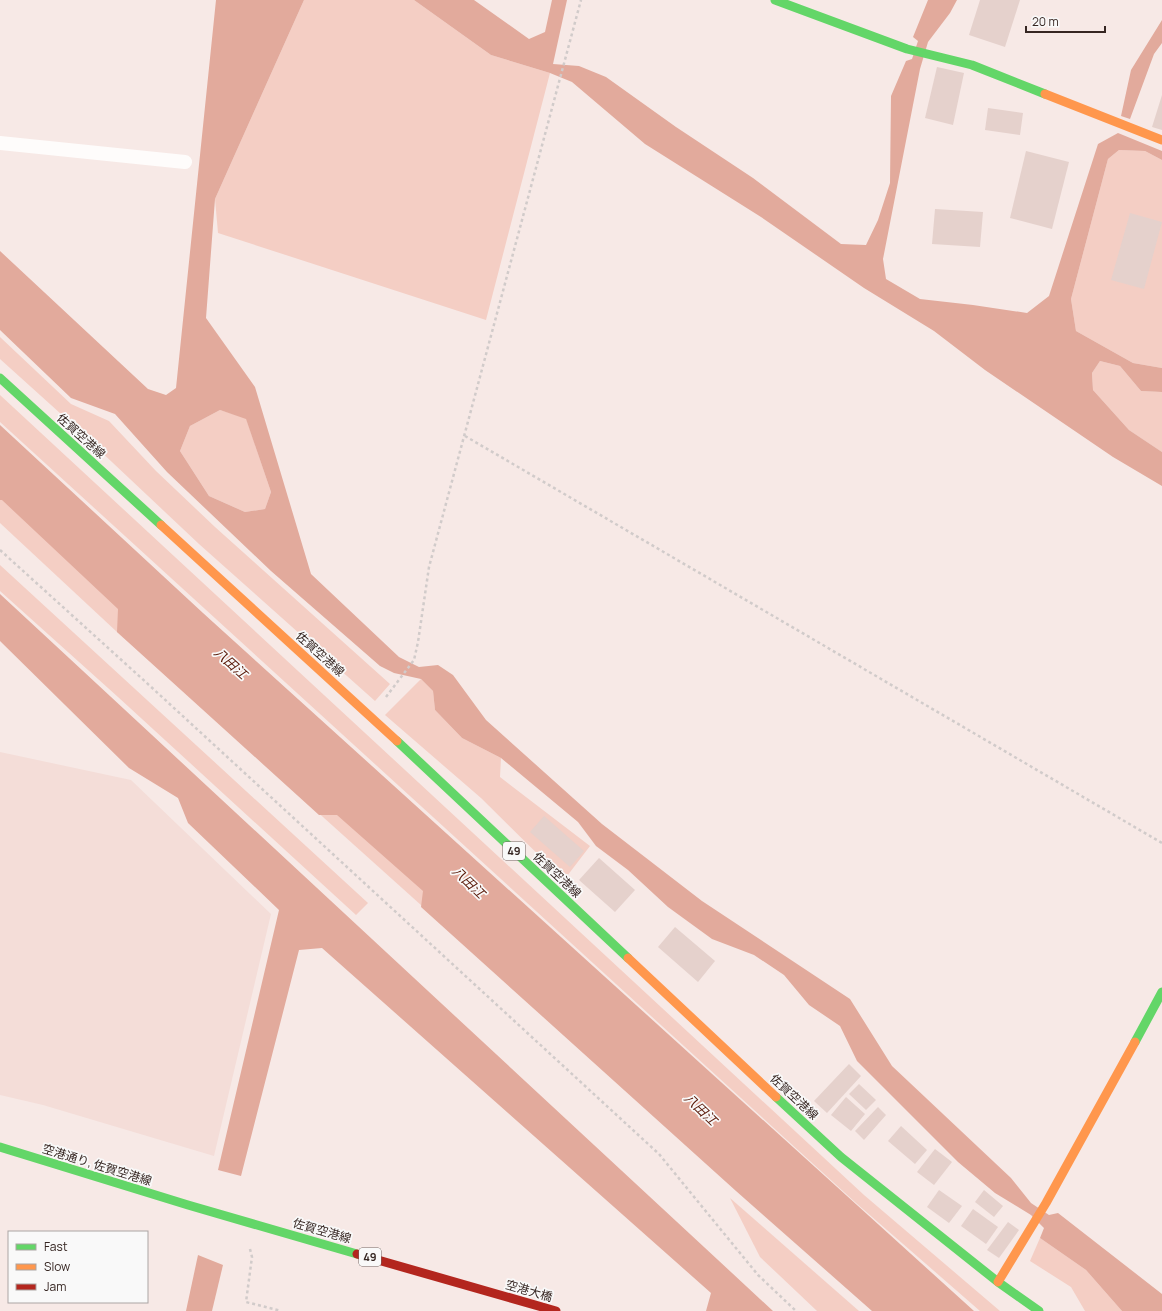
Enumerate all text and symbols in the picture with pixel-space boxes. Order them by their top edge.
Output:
scale bar [1026,8,1105,34]
text: 20 m [1032,13,1059,30]
street label: 佐賀空港線 [53,409,109,462]
street label: 佐賀空港線 [292,627,348,680]
water label: 八田江 [210,643,253,684]
road number: 49 [503,842,525,860]
street label: 佐賀空港線 [530,848,585,901]
water label: 八田江 [449,862,491,903]
street label: 佐賀空港線 [767,1070,822,1123]
water label: 八田江 [681,1089,723,1130]
street label: 空港通り, 佐賀空港線 [40,1140,154,1189]
street label: 佐賀空港線 [291,1214,353,1247]
legend [8,1231,148,1303]
text: Fast [44,1238,68,1255]
road number: 49 [359,1248,381,1266]
text: Slow [44,1258,70,1275]
street label: 空港大橋 [504,1276,555,1305]
text: Jam [44,1278,66,1295]

